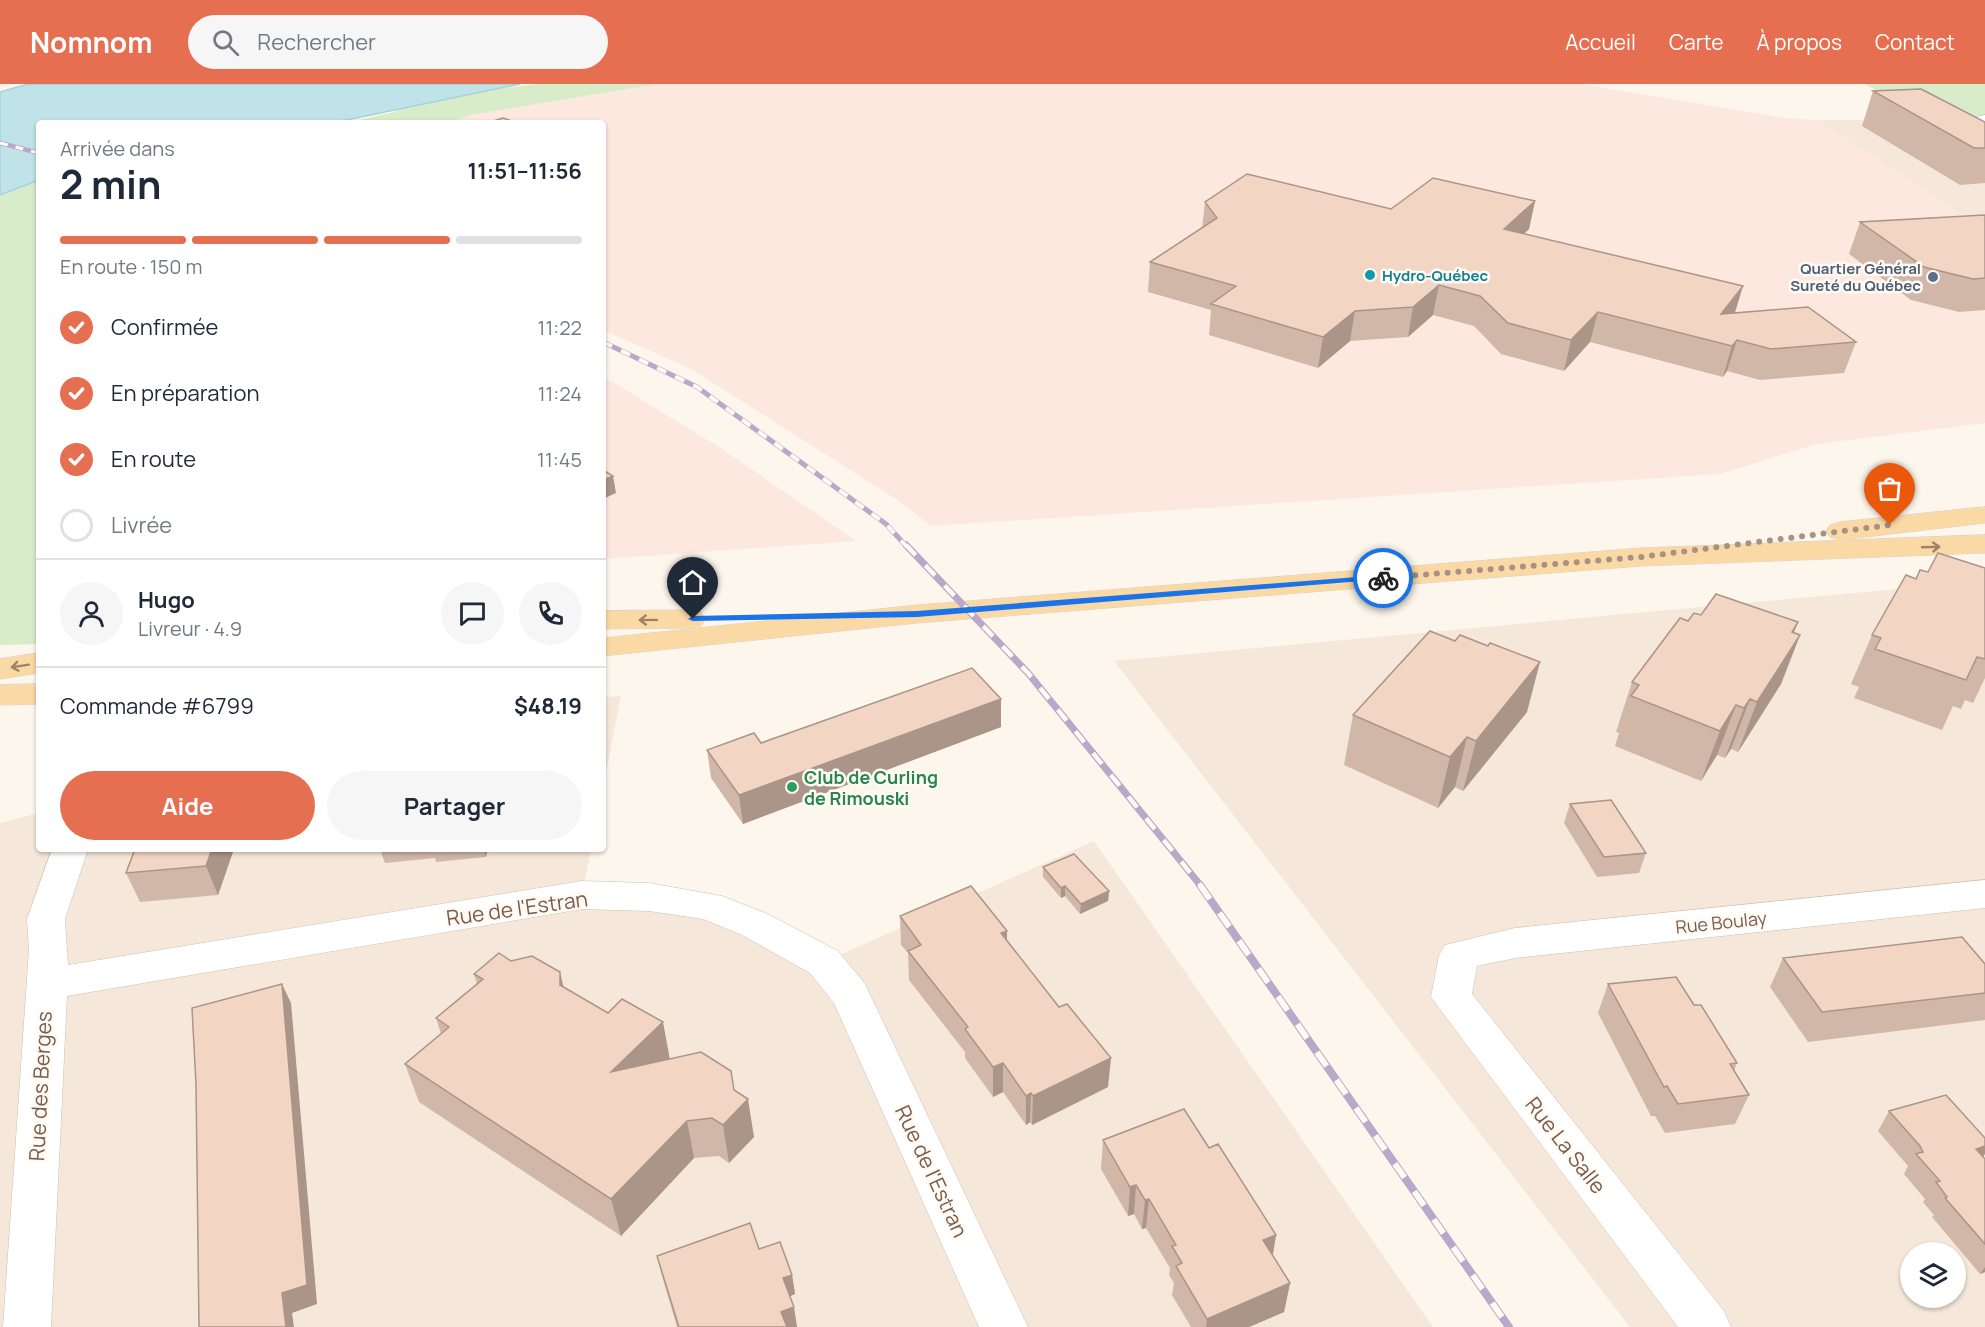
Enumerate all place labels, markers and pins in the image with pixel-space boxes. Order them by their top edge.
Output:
place label: Quartier Général Sureté du Québec [1790,258,1921,296]
place label: Hydro-Québec [1382,265,1488,286]
marker: Hydro-Québec [1363,268,1377,282]
marker: Quartier Général Sureté du Québec [1926,270,1940,284]
pin [1864,463,1915,525]
pin [667,557,718,619]
place label: Club de Curling de Rimouski [804,765,938,810]
marker: Club de Curling de Rimouski [785,780,799,794]

